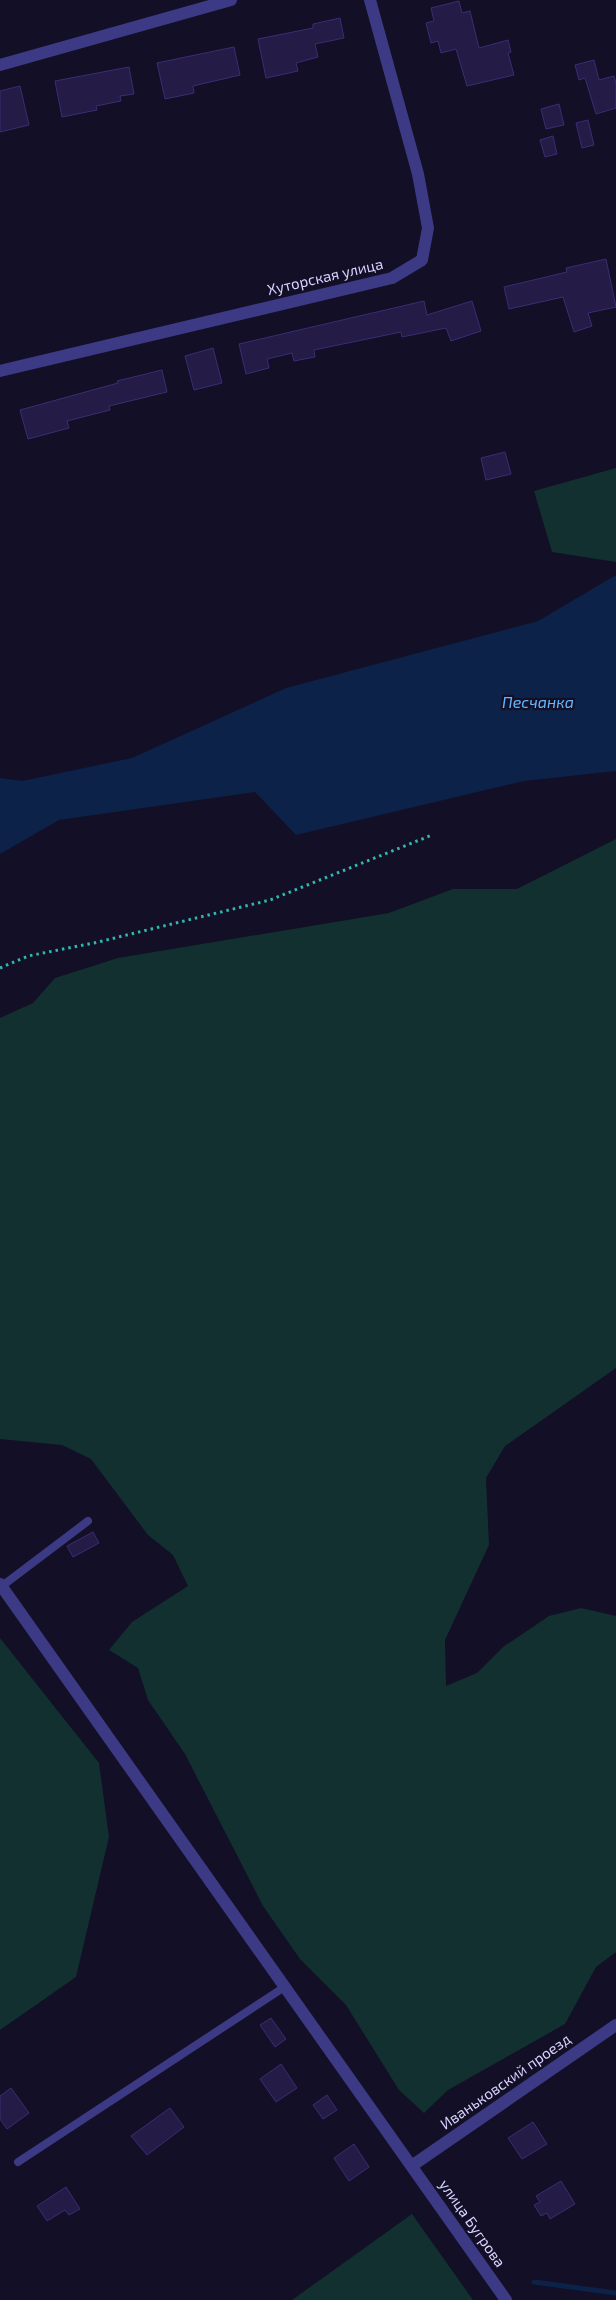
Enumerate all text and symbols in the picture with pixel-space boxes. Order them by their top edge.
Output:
street label: Хуторская улица [265,254,385,299]
water label: Песчанка [502,692,574,711]
street label: Иваньковский проезд [436,2029,574,2133]
street label: улица Бугрова [435,2176,510,2271]

